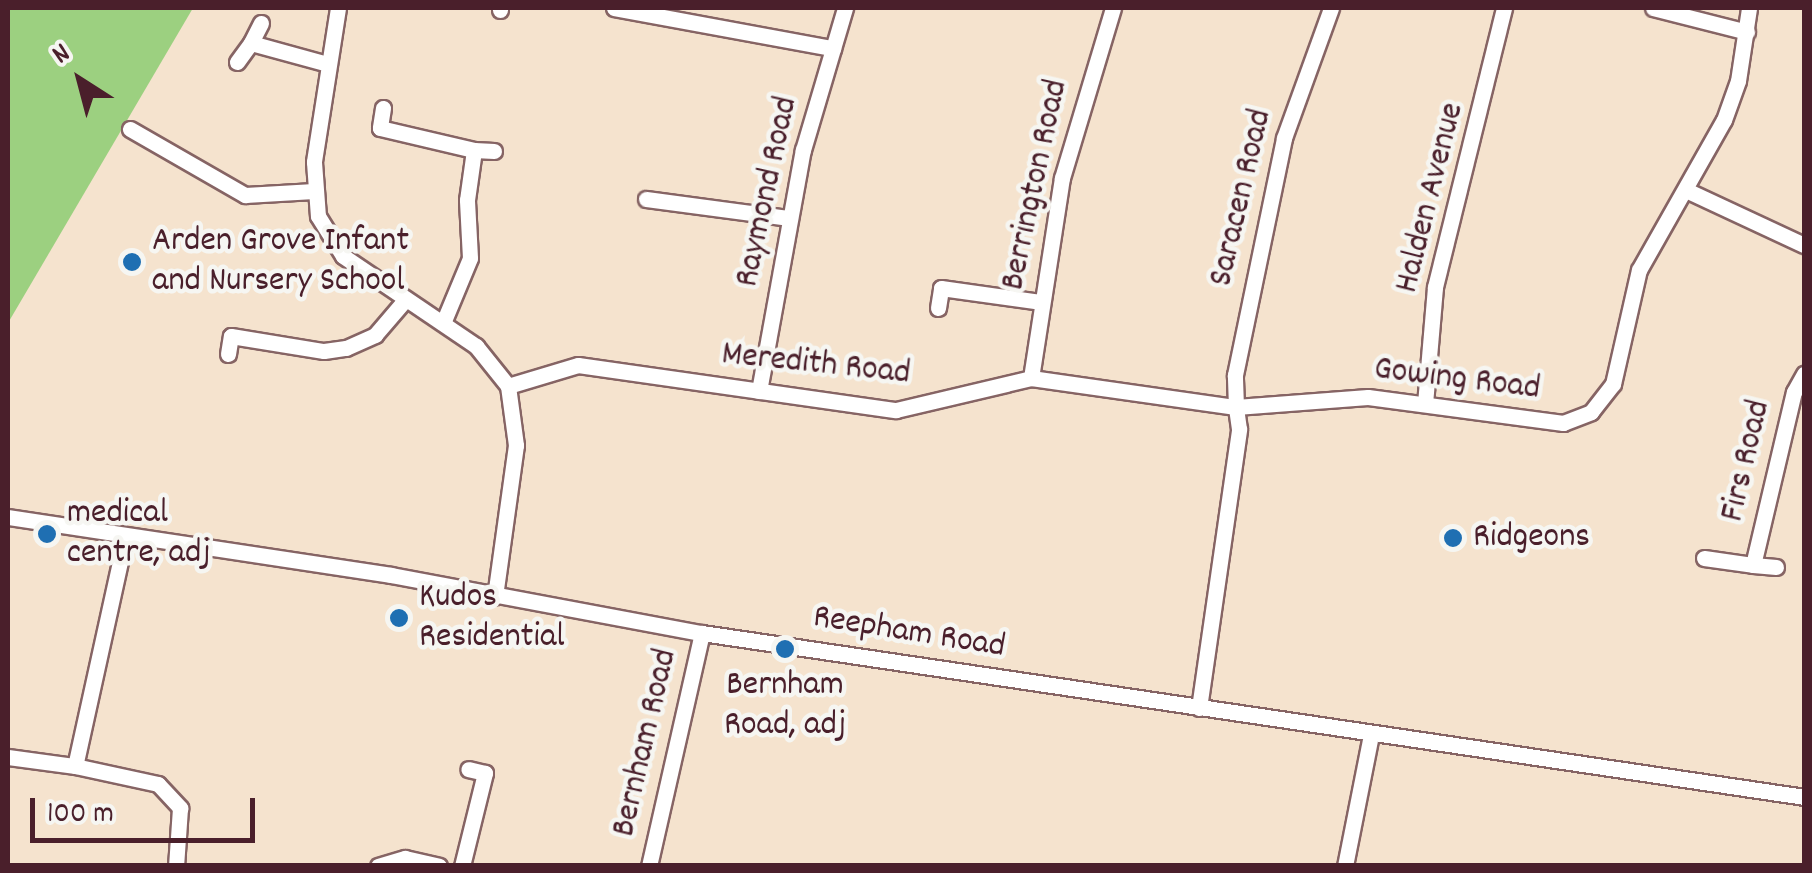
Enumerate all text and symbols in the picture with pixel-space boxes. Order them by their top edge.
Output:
north arrow [30,30,130,130]
text: N [45,35,80,76]
street label: Berrington Road [993,76,1079,294]
street label: Raymond Road [727,93,809,291]
street label: Halden Avenue [1387,99,1475,297]
street label: Saracen Road [1201,105,1283,291]
place label: Arden Grove Infant and Nursery School [152,221,409,303]
marker: Arden Grove Infant and Nursery School [121,251,143,273]
street label: Meredith Road [720,334,912,396]
street label: Gowing Road [1371,349,1543,411]
street label: Firs Road [1713,396,1781,526]
place label: medical centre, adj [67,493,211,575]
place label: Ridgeons [1473,517,1590,559]
marker: medical centre, adj [36,523,58,545]
marker: Ridgeons [1442,527,1464,549]
place label: Kudos Residential [419,577,565,659]
street label: Reepham Road [810,597,1008,669]
marker: Kudos Residential [388,607,410,629]
marker: Bernham Road, adj [774,638,796,660]
street label: Bernham Road [604,645,688,841]
place label: Bernham Road, adj [724,665,846,747]
scale bar [35,778,260,840]
text: 100 m [47,794,114,837]

